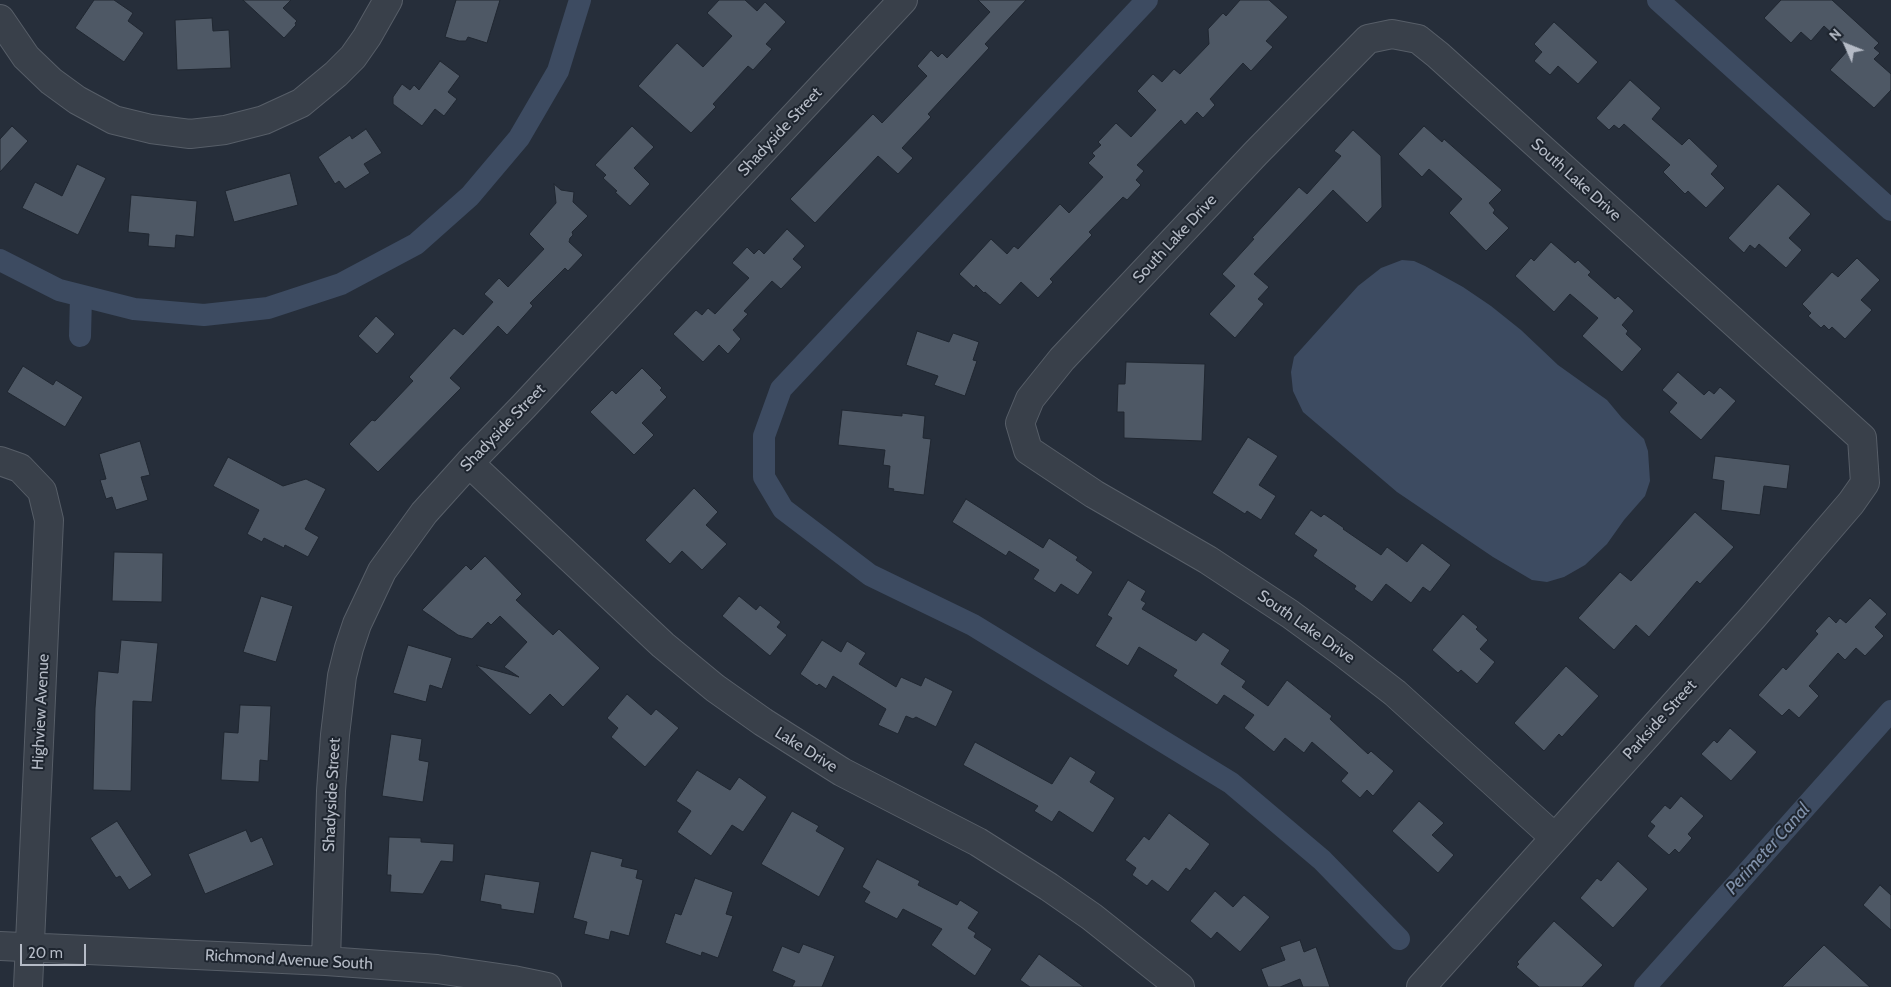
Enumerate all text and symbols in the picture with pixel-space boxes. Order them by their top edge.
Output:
north arrow [1821,20,1871,70]
text: N [1825,25,1845,44]
street label: Shadyside Street [734,84,826,180]
street label: South Lake Drive [1527,135,1625,225]
street label: South Lake Drive [1129,191,1221,287]
street label: Shadyside Street [456,380,550,476]
street label: South Lake Drive [1254,586,1358,668]
street label: Highview Avenue [28,653,54,771]
street label: Parkside Street [1619,676,1701,764]
street label: Lake Drive [771,723,841,777]
street label: Shadyside Street [319,737,345,853]
water label: Perimeter Canal [1721,799,1815,899]
scale bar [22,934,89,966]
text: 20 m [28,944,63,962]
street label: Richmond Avenue South [205,946,373,974]

